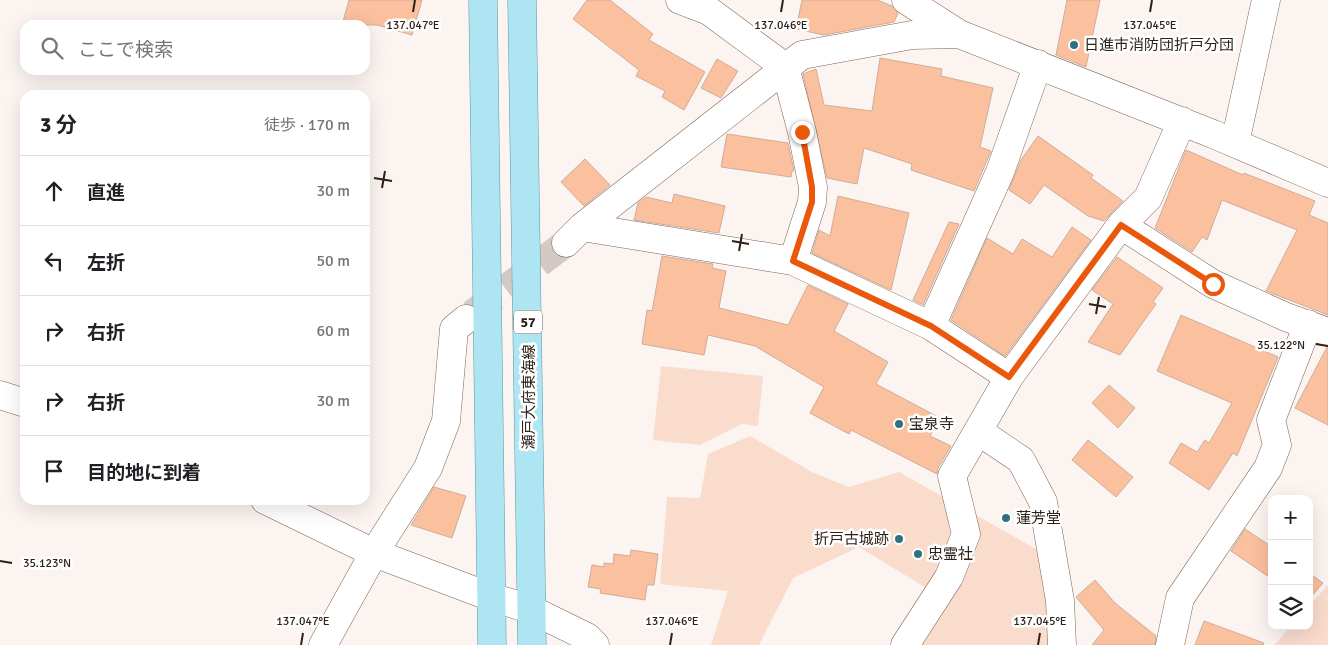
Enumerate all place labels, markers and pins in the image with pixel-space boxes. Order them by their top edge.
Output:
place label: 日進市消防団折戸分団 [1084,36,1234,54]
marker: 日進市消防団折戸分団 [1068,39,1080,51]
place label: 宝泉寺 [909,415,954,433]
marker: 宝泉寺 [893,418,905,430]
place label: 蓮芳堂 [1016,509,1061,527]
marker: 蓮芳堂 [1000,512,1012,524]
place label: 折戸古城跡 [814,530,889,548]
marker: 折戸古城跡 [893,533,905,545]
place label: 忠霊社 [928,545,973,563]
marker: 忠霊社 [912,548,924,560]

